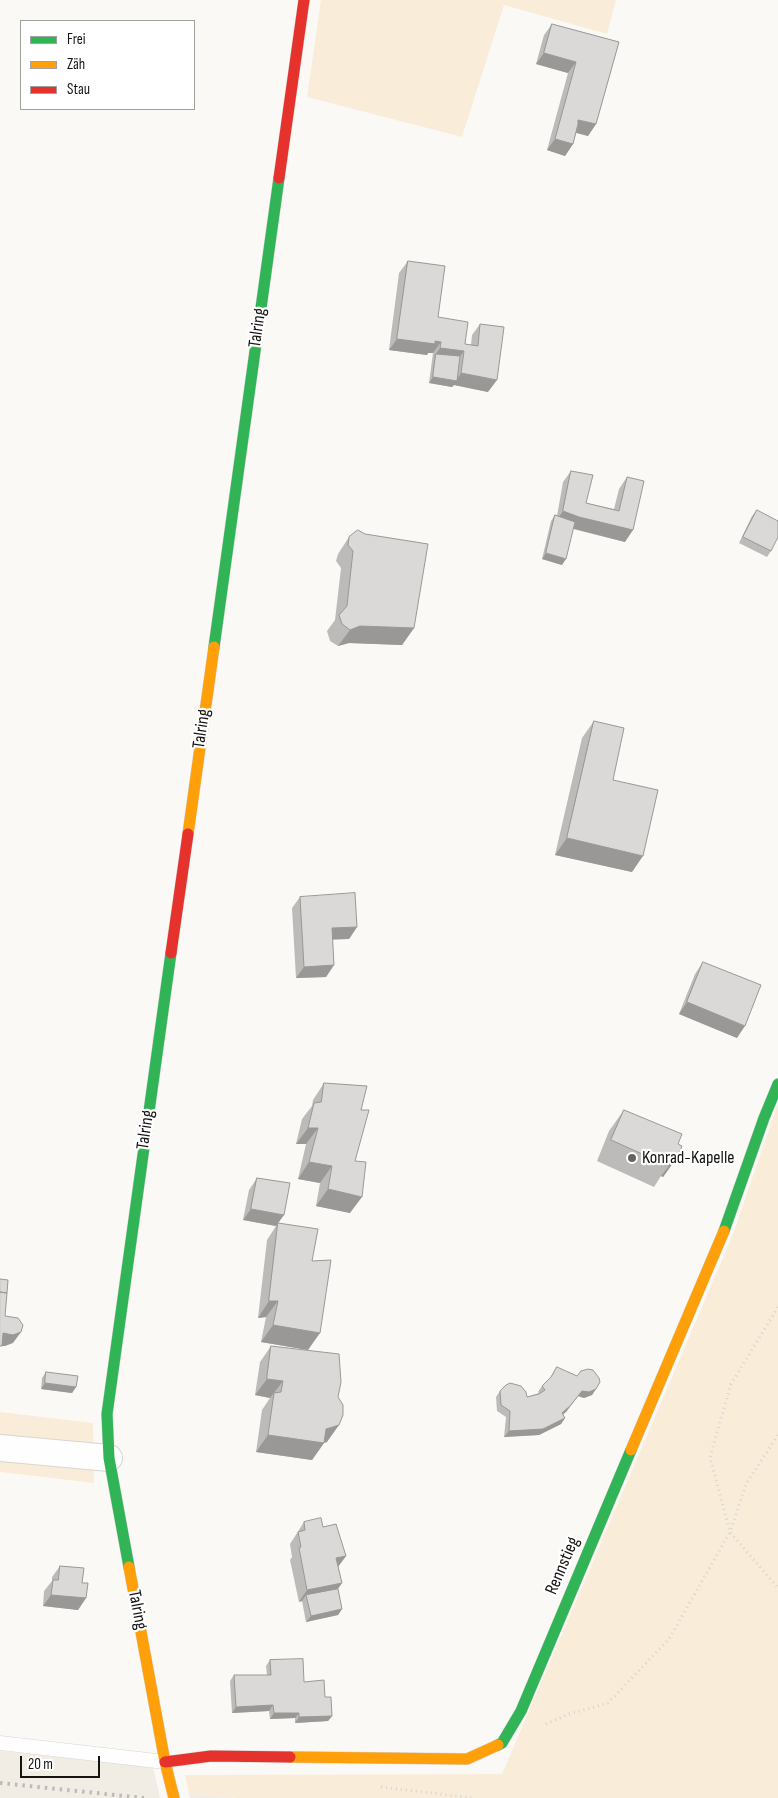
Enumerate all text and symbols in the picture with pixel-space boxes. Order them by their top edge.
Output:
legend [20,20,195,110]
text: Frei [67,30,86,49]
text: Zäh [67,55,85,74]
text: Stau [67,80,90,99]
street label: Talring [245,307,271,349]
street label: Talring [189,708,215,750]
street label: Talring [133,1109,159,1151]
place label: Konrad-Kapelle [642,1147,735,1169]
marker: Konrad-Kapelle [626,1152,638,1164]
street label: Rennstieg [541,1534,585,1598]
street label: Talring [123,1588,151,1632]
scale bar [22,1746,102,1778]
text: 20 m [28,1755,53,1774]

